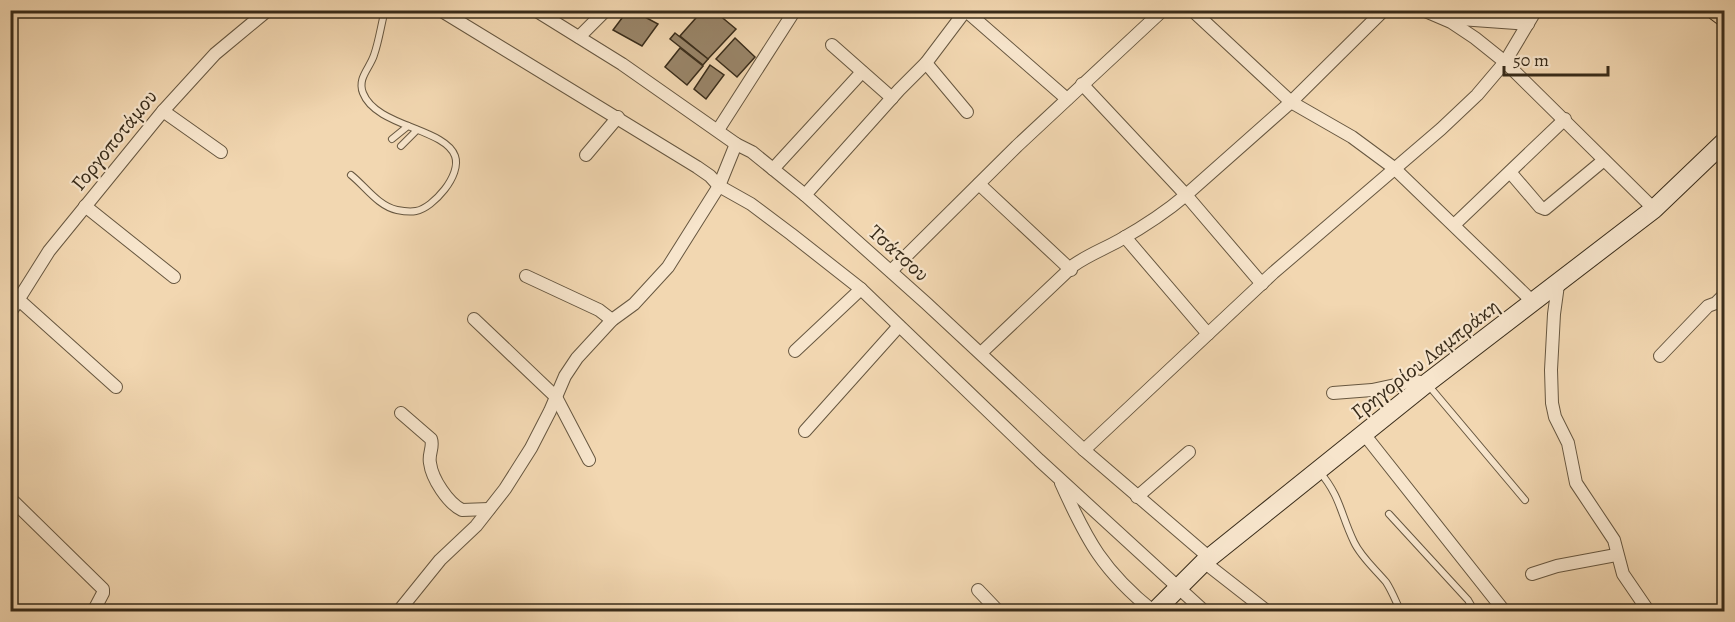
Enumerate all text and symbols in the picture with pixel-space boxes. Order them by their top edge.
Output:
scale bar [1504,39,1608,77]
text: 50 m [1513,48,1549,72]
street label: Γοργοποτάμου [65,84,163,196]
street label: Τσάτσου [863,218,935,288]
street label: Γρηγορίου Λαμπράκη [1345,292,1505,426]

